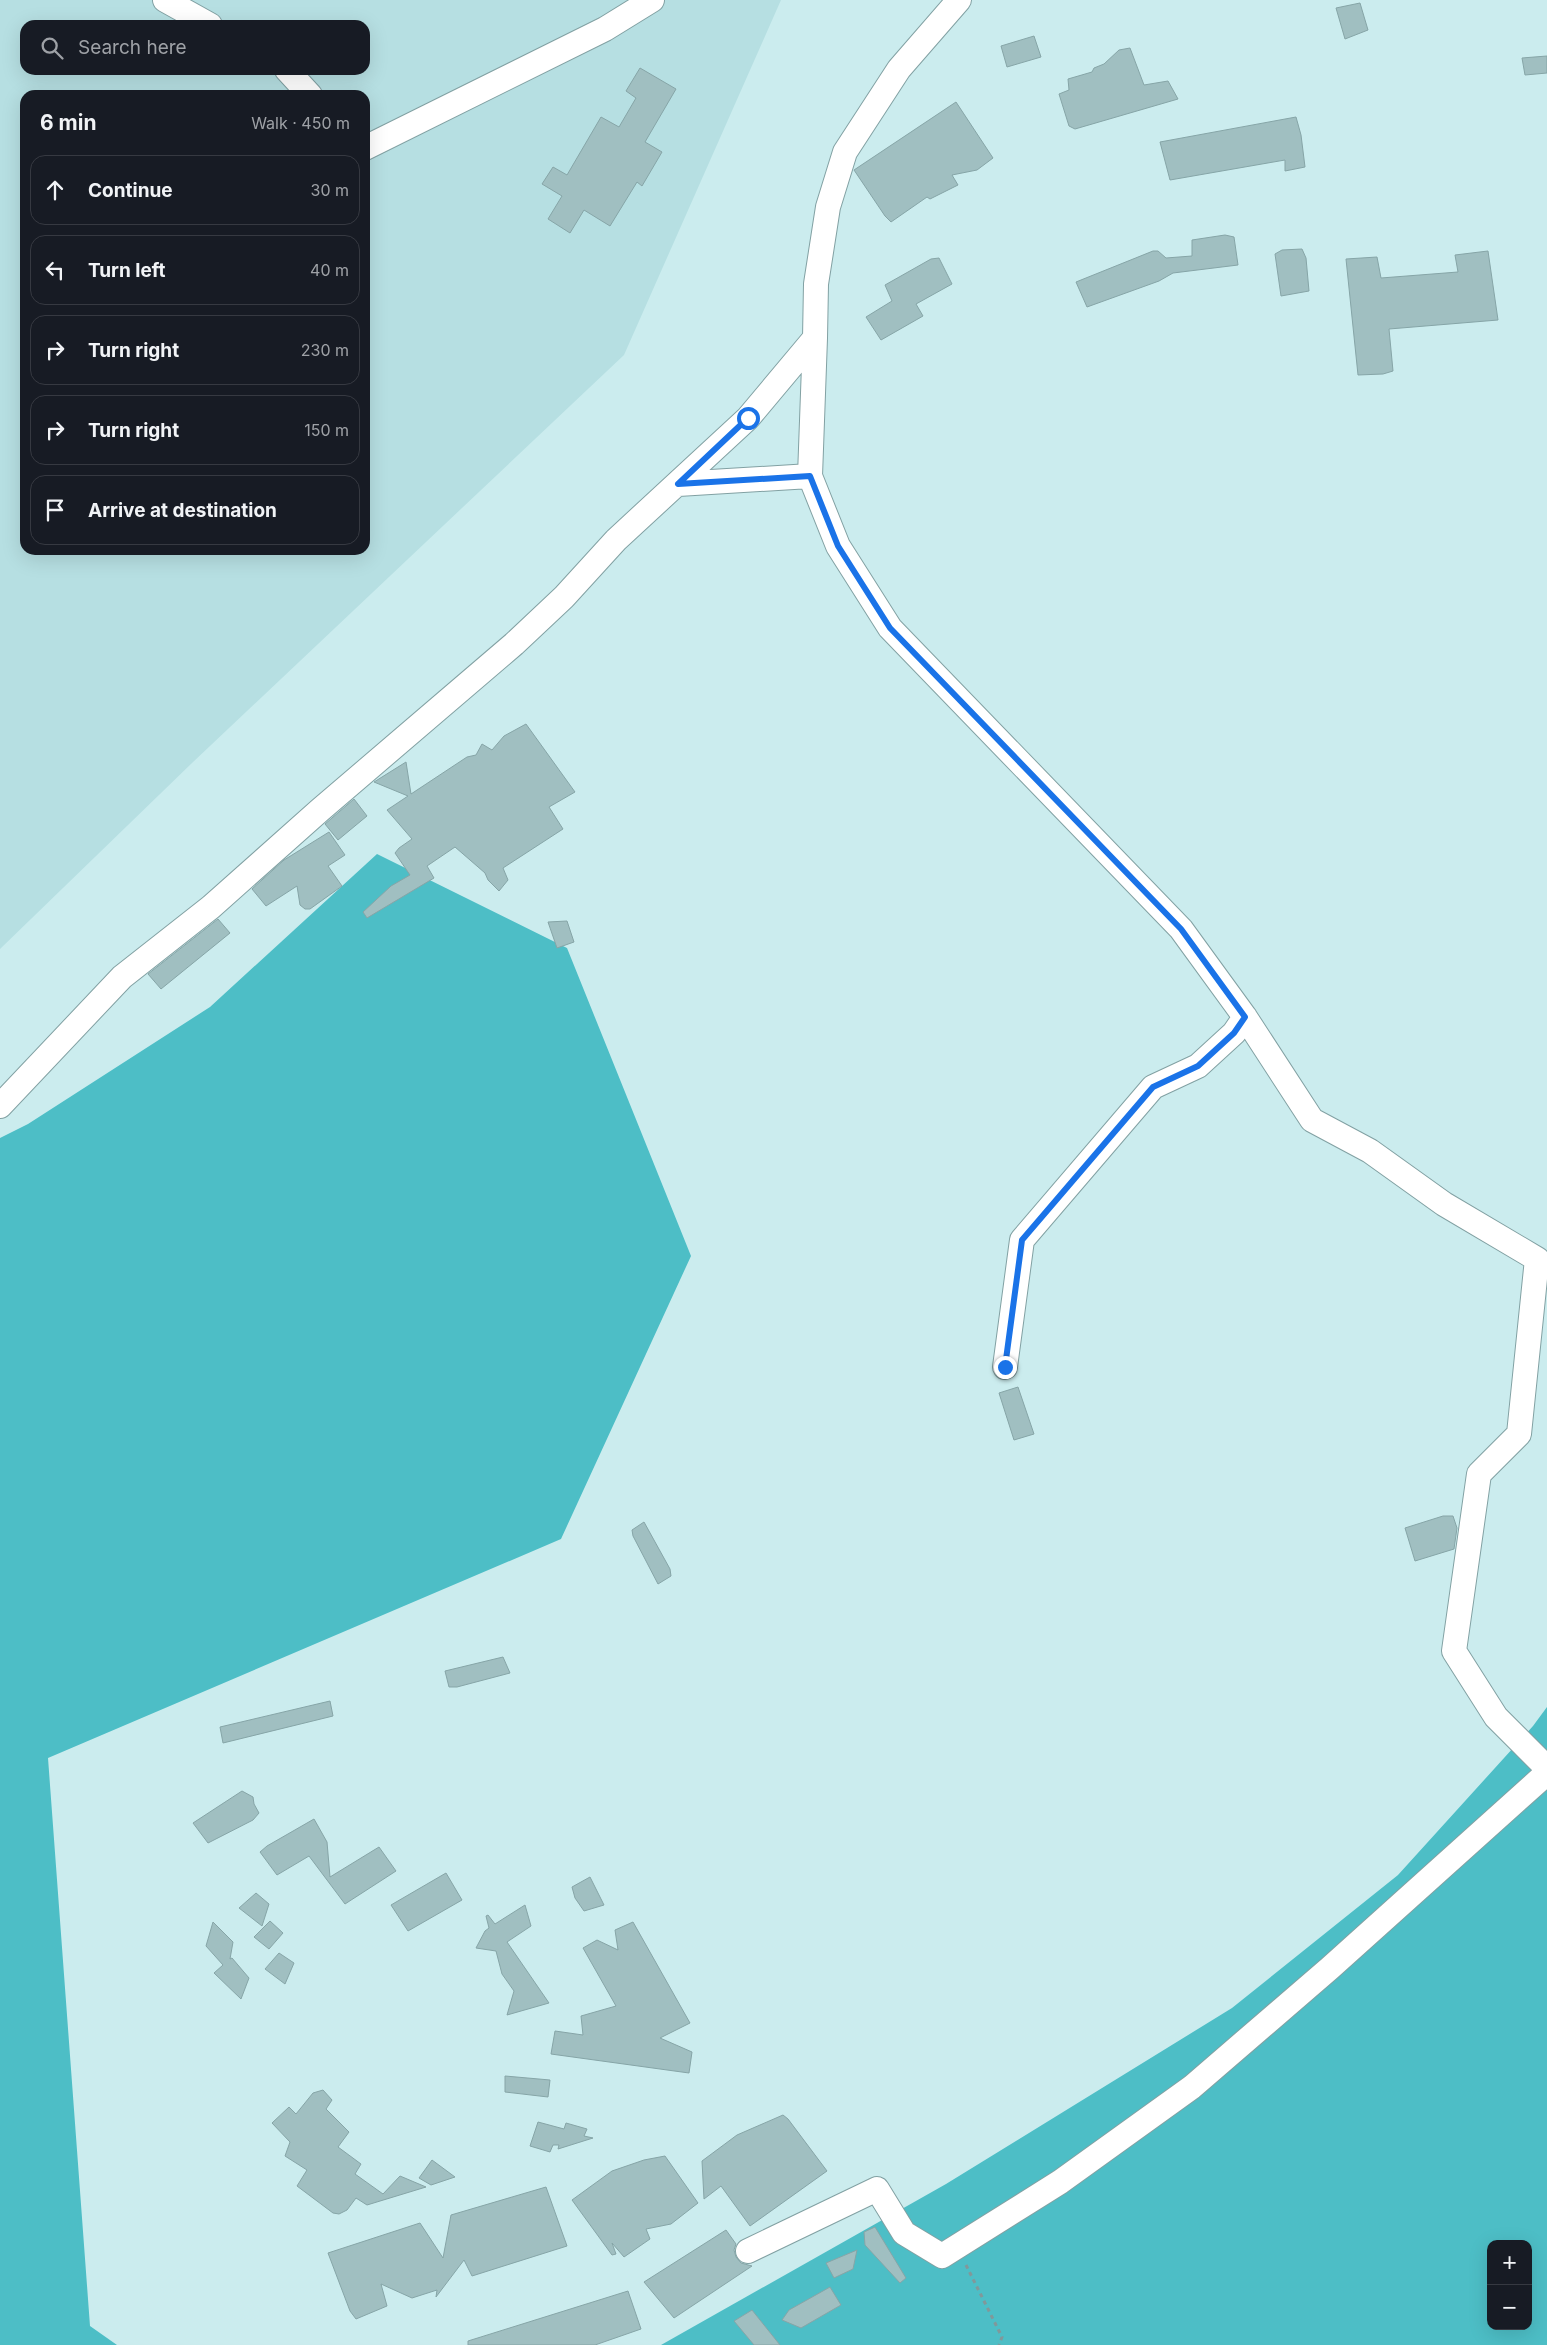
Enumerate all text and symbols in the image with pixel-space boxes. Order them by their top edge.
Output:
search box [20,20,370,75]
icon: search [38,34,66,62]
text: Search here [78,36,187,59]
text: 6 min [40,110,97,135]
text: Walk · 450 m [251,113,350,133]
icon: ahead [41,176,69,204]
text: Continue [88,179,173,202]
text: 30 m [311,180,349,200]
icon: left [41,256,69,284]
text: Turn left [88,259,166,282]
text: 40 m [310,260,349,280]
icon: right [41,336,69,364]
text: Turn right [88,339,179,362]
text: 230 m [301,340,349,360]
route start [737,407,760,430]
icon: right [41,416,69,444]
text: Turn right [88,419,179,442]
text: 150 m [304,420,349,440]
icon: arrive [41,496,69,524]
text: Arrive at destination [88,499,277,522]
route end [994,1356,1017,1379]
map controls [1487,2240,1532,2330]
button: + [1487,2240,1532,2285]
button: − [1487,2285,1532,2330]

